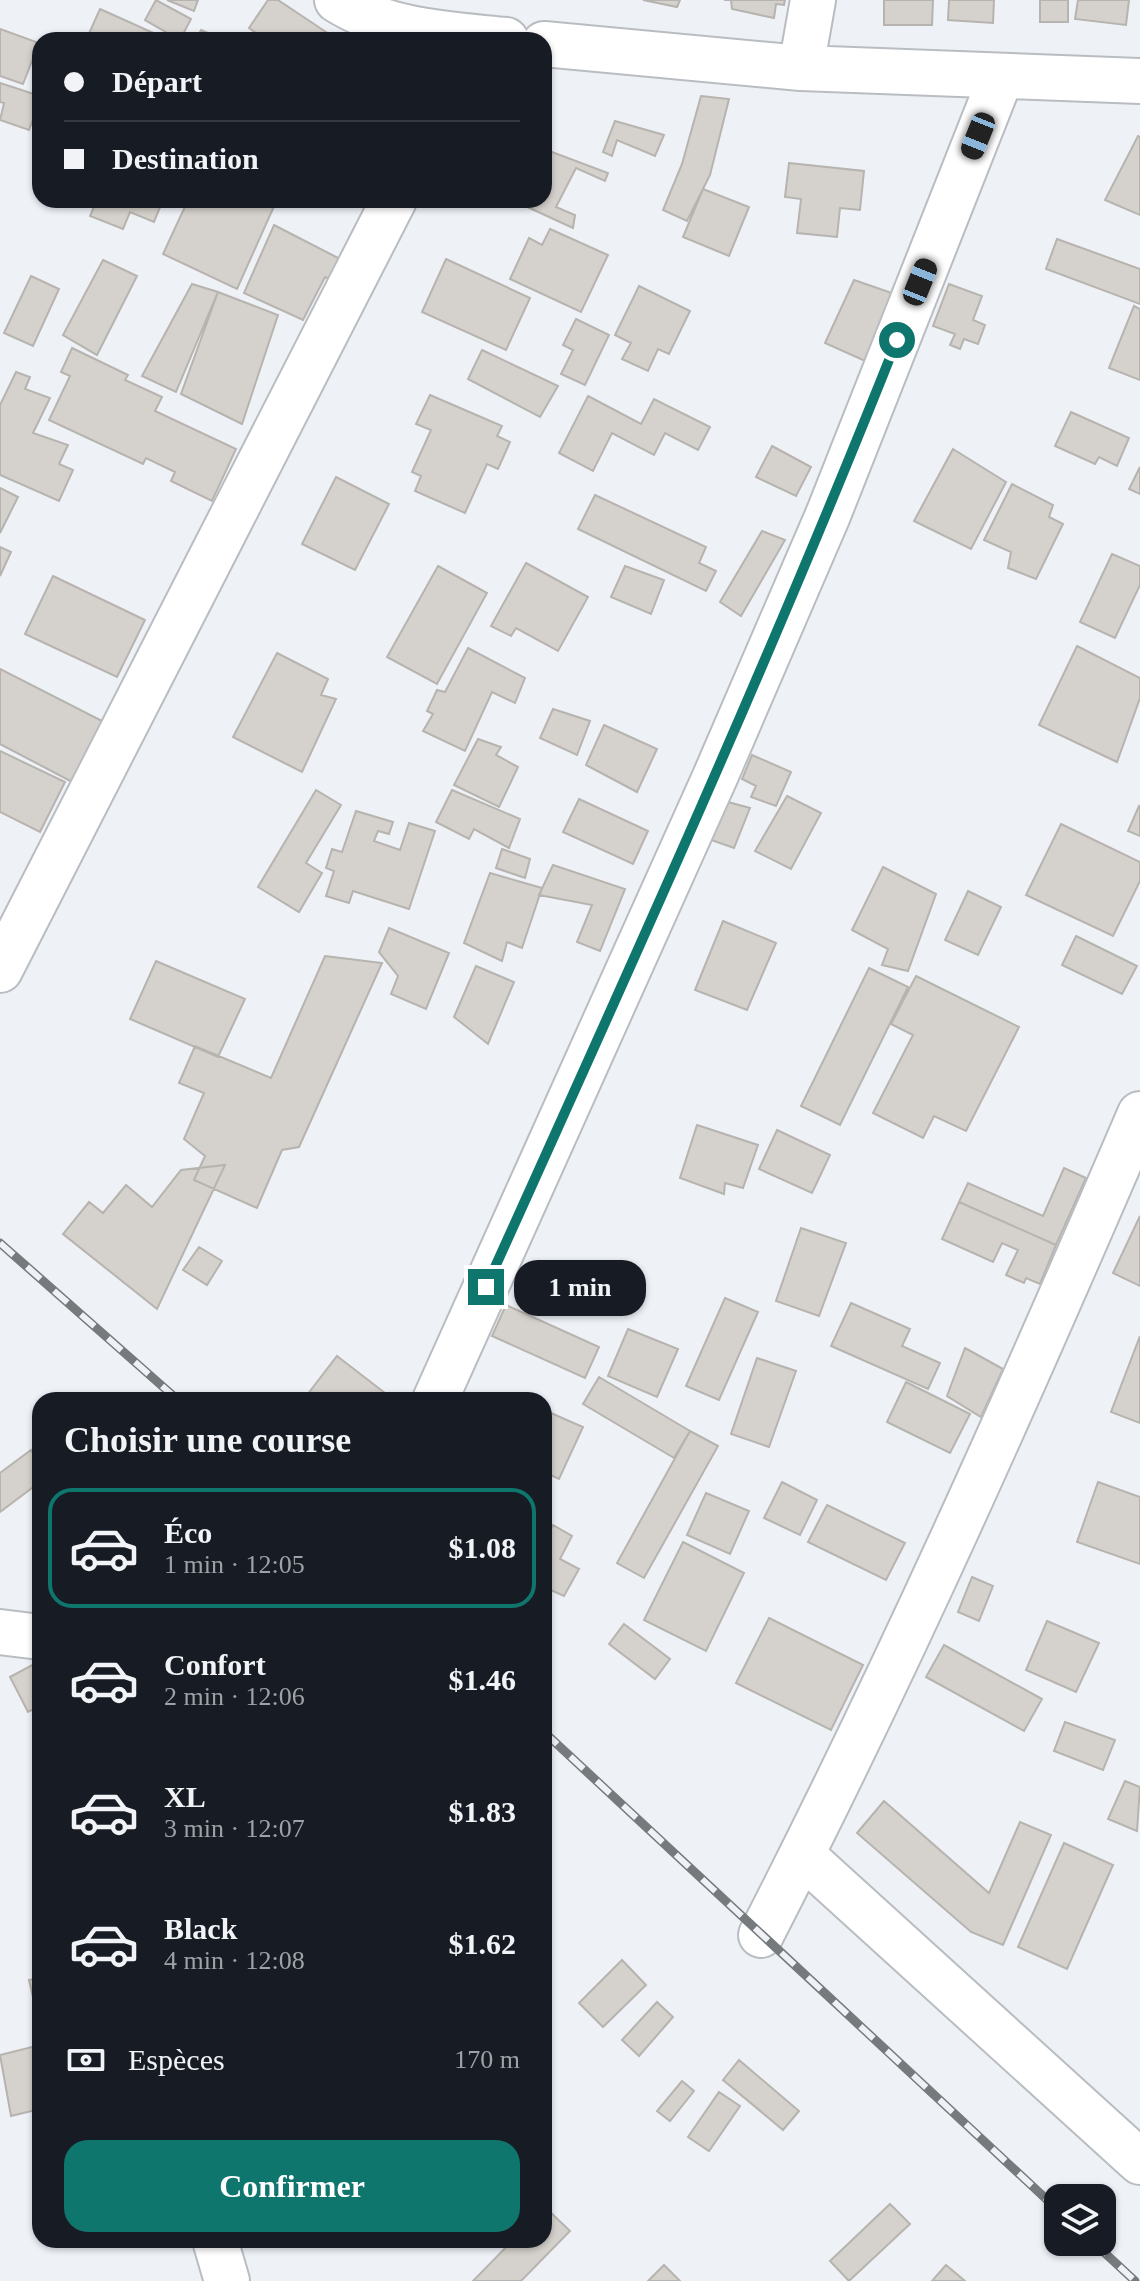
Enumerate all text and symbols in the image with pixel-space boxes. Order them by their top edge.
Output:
text: Départ [112,65,202,98]
car [958,109,998,163]
text: Destination [112,142,259,175]
car [900,255,940,309]
route start [879,322,915,358]
callout: 1 min [514,1259,646,1315]
route end [468,1269,504,1305]
text: 1 min [549,1273,611,1302]
text: Choisir une course [64,1420,351,1460]
icon: car [68,1512,140,1584]
text: Éco [164,1516,212,1549]
text: $1.08 [449,1531,516,1564]
text: 1 min · 12:05 [164,1550,305,1579]
icon: car [68,1644,140,1716]
text: Confort [164,1648,266,1681]
text: $1.46 [449,1663,516,1696]
text: 2 min · 12:06 [164,1682,305,1711]
icon: car [68,1776,140,1848]
text: XL [164,1780,206,1813]
text: $1.83 [449,1795,516,1828]
text: 3 min · 12:07 [164,1814,305,1843]
icon: car [68,1908,140,1980]
text: Black [164,1912,237,1945]
text: $1.62 [449,1927,516,1960]
text: 4 min · 12:08 [164,1946,305,1975]
icon: cash [64,2038,108,2082]
text: Espèces [128,2043,225,2076]
text: 170 m [454,2045,520,2074]
button: Confirmer [64,2140,520,2232]
map controls [1044,2184,1116,2256]
button: layers [1044,2184,1116,2256]

